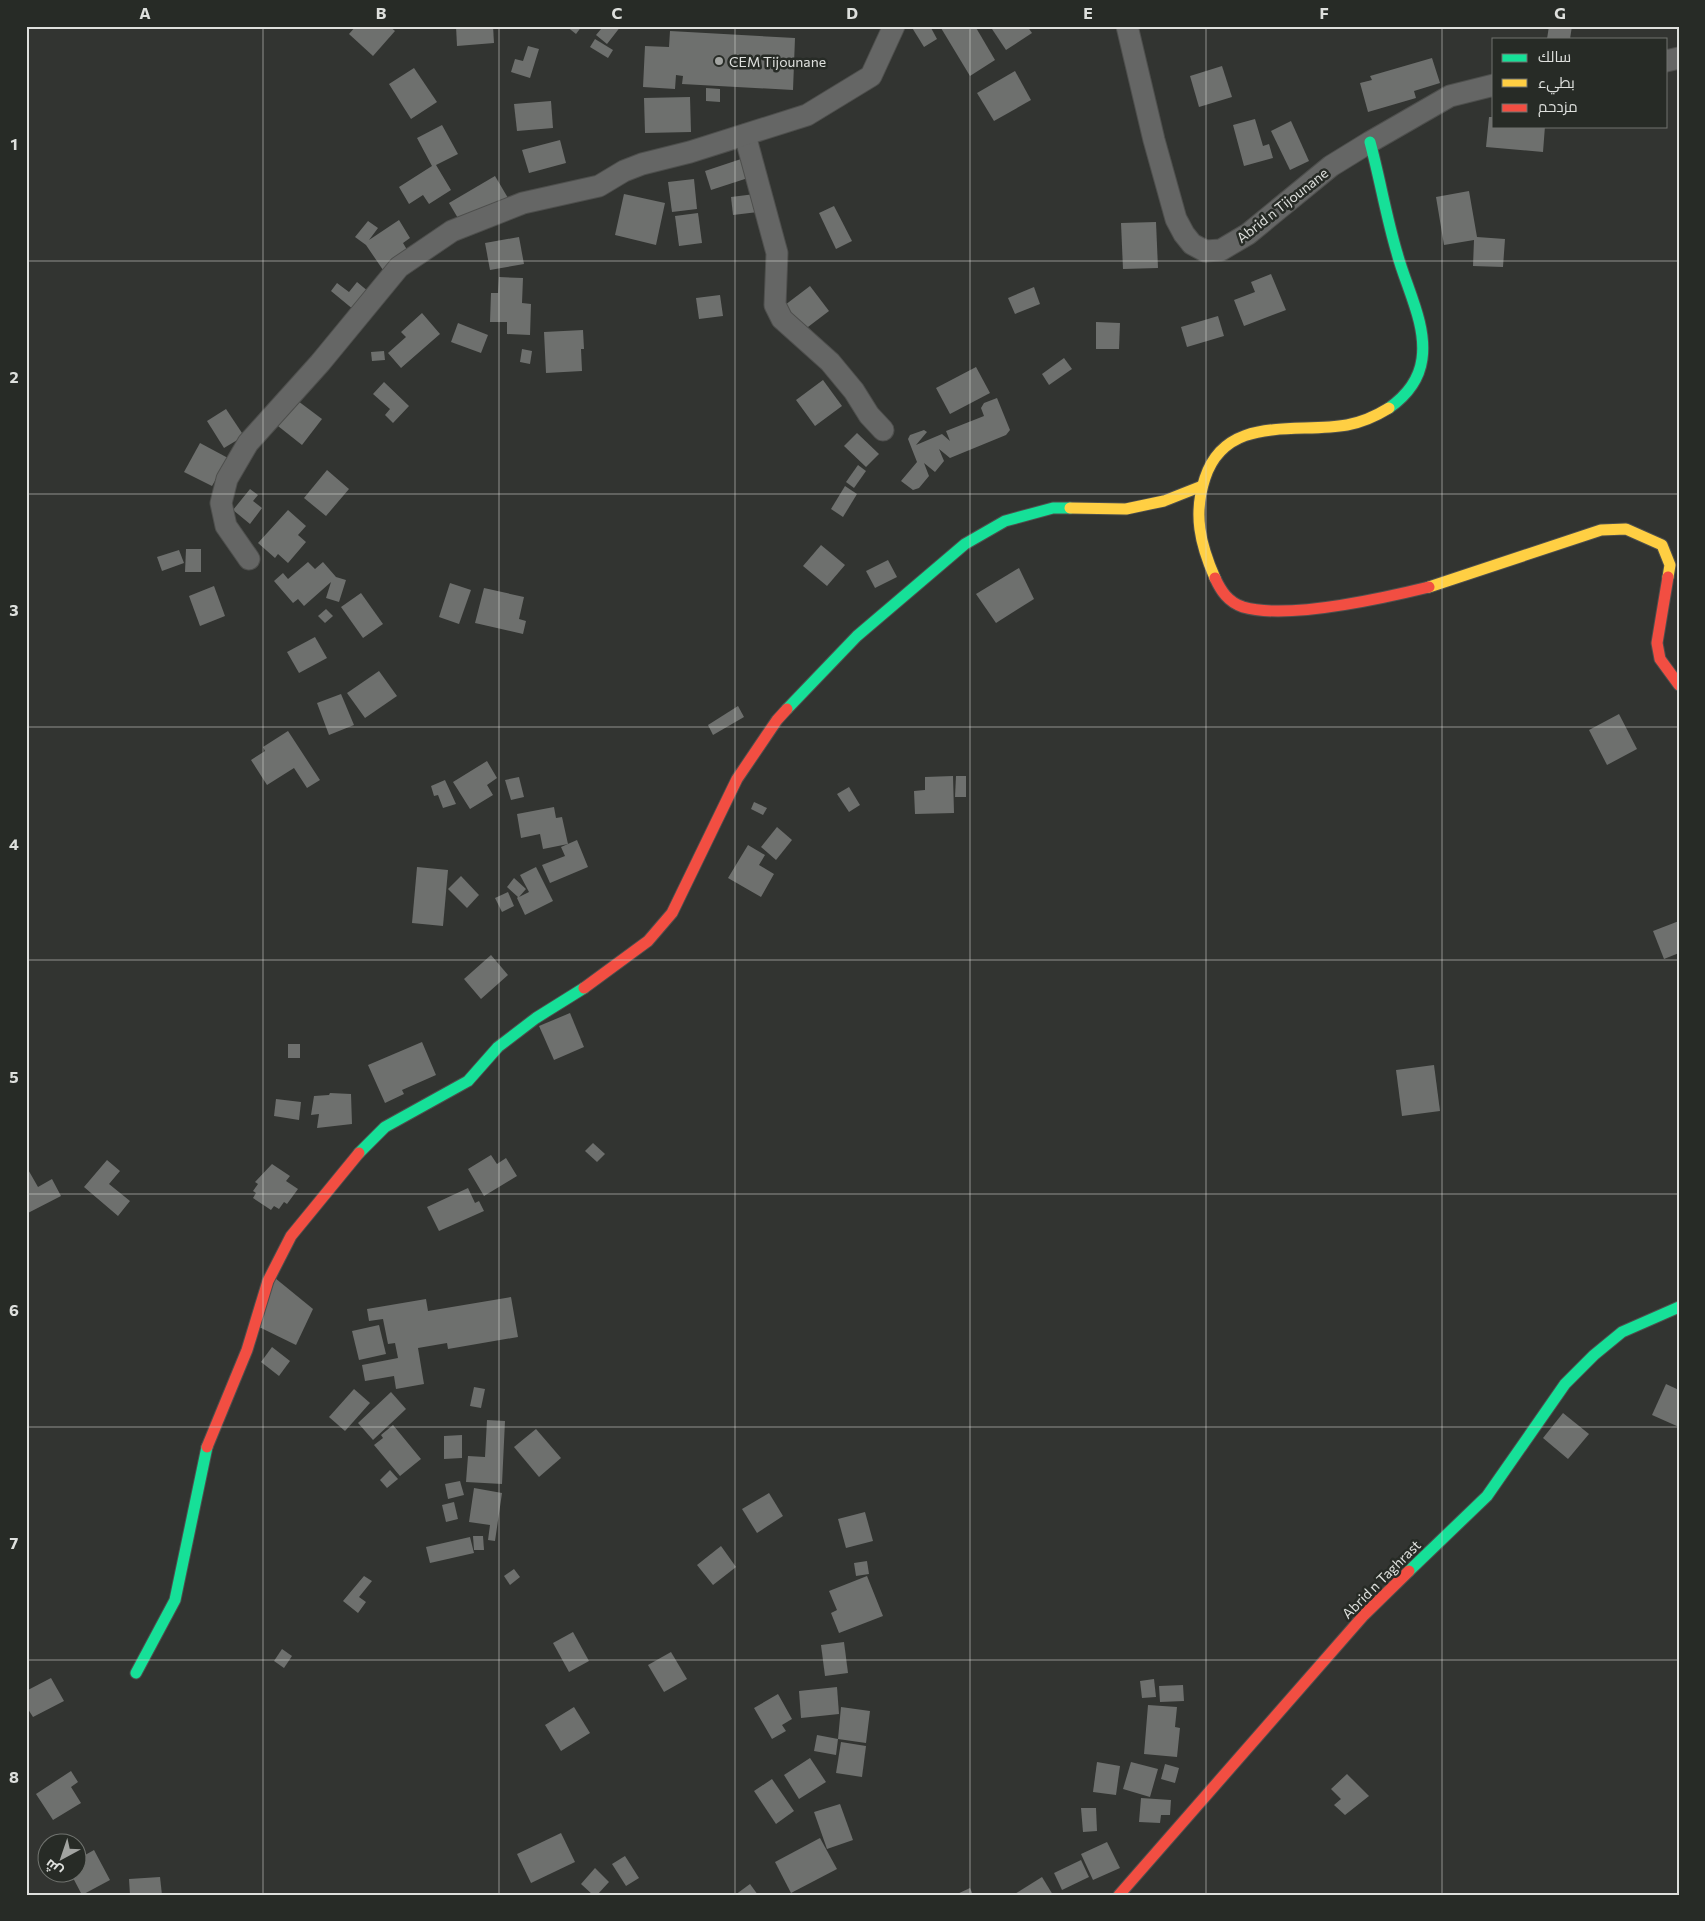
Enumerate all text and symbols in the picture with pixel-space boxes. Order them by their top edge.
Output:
text: A [139,3,151,22]
text: B [376,3,387,22]
text: C [612,3,623,22]
text: D [846,3,858,22]
text: E [1083,3,1093,22]
text: F [1319,3,1329,22]
text: G [1554,3,1566,22]
legend [1492,38,1668,128]
text: سالك [1538,47,1571,65]
place label: CEM Tijounane [729,53,826,70]
marker: CEM Tijounane [713,55,725,67]
text: بطيء [1538,73,1575,95]
text: مزدحم [1538,97,1578,117]
text: 1 [10,134,18,153]
street label: Abrid n Tijounane [1233,164,1331,246]
text: 2 [9,367,19,386]
text: 3 [9,600,19,619]
text: 4 [9,834,19,853]
text: 5 [9,1067,19,1086]
text: 6 [9,1300,19,1319]
text: 7 [10,1533,19,1552]
street label: Abrid n Taghrast [1338,1536,1424,1622]
text: 8 [9,1767,19,1786]
north arrow [38,1834,88,1884]
text: ش [41,1855,66,1881]

